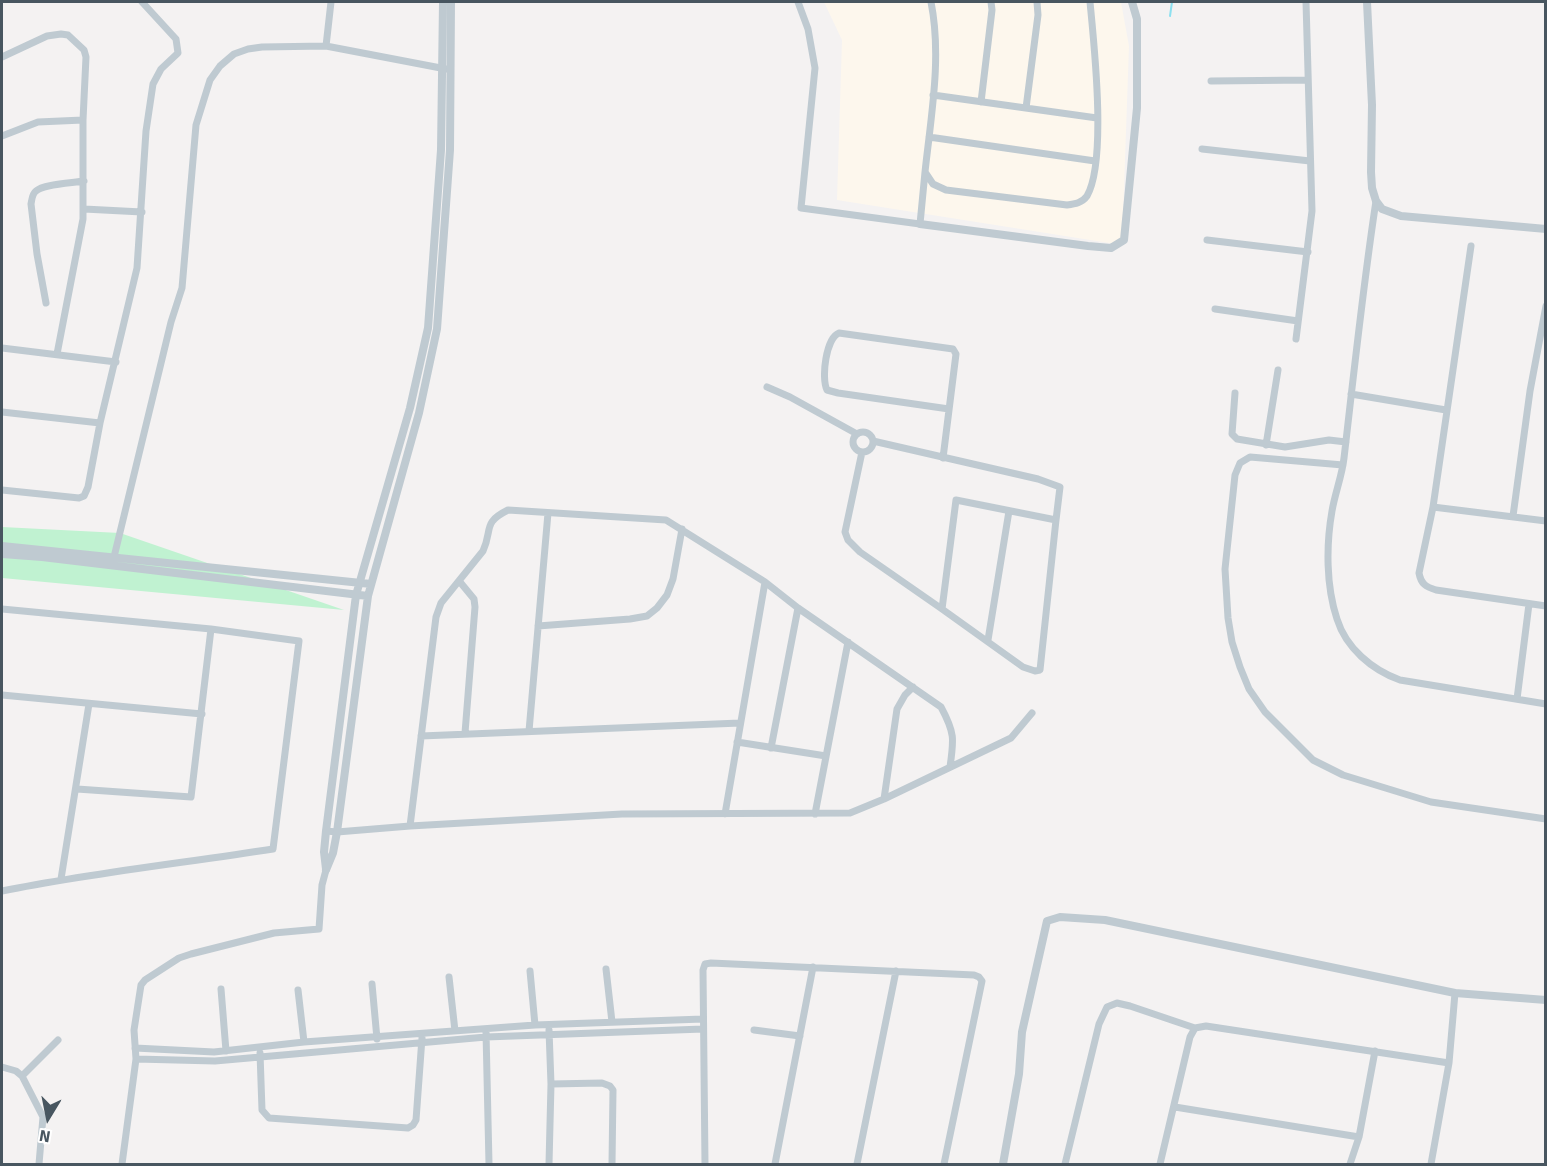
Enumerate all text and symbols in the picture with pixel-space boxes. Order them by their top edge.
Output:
north arrow [18,1088,78,1148]
text: N [38,1125,52,1147]

